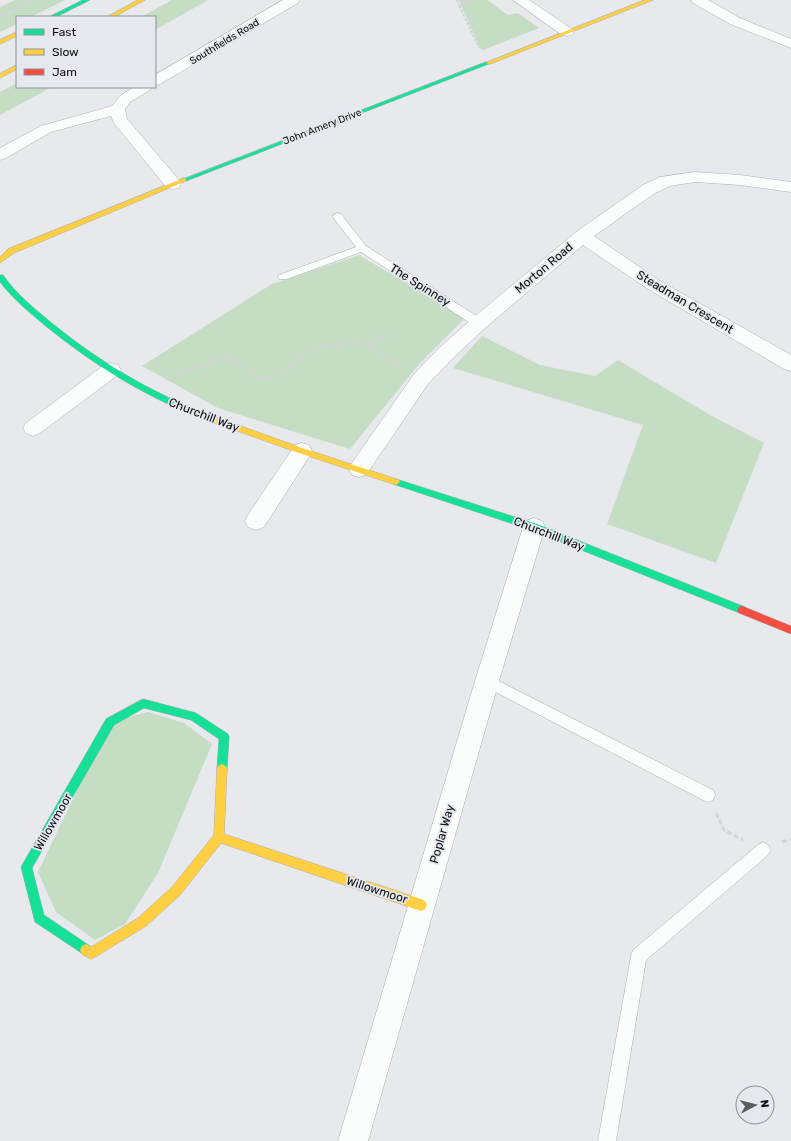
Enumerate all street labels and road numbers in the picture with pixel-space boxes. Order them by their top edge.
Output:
street label: Southfields Road [188,16,261,67]
street label: John Amery Drive [281,106,364,147]
street label: Morton Road [512,240,576,296]
street label: The Spinney [387,261,453,309]
street label: Steadman Crescent [634,268,736,337]
street label: Churchill Way [167,395,242,435]
street label: Churchill Way [512,514,587,554]
street label: Willowmoor [31,791,75,853]
street label: Poplar Way [427,803,457,865]
street label: Willowmoor [345,873,410,907]

